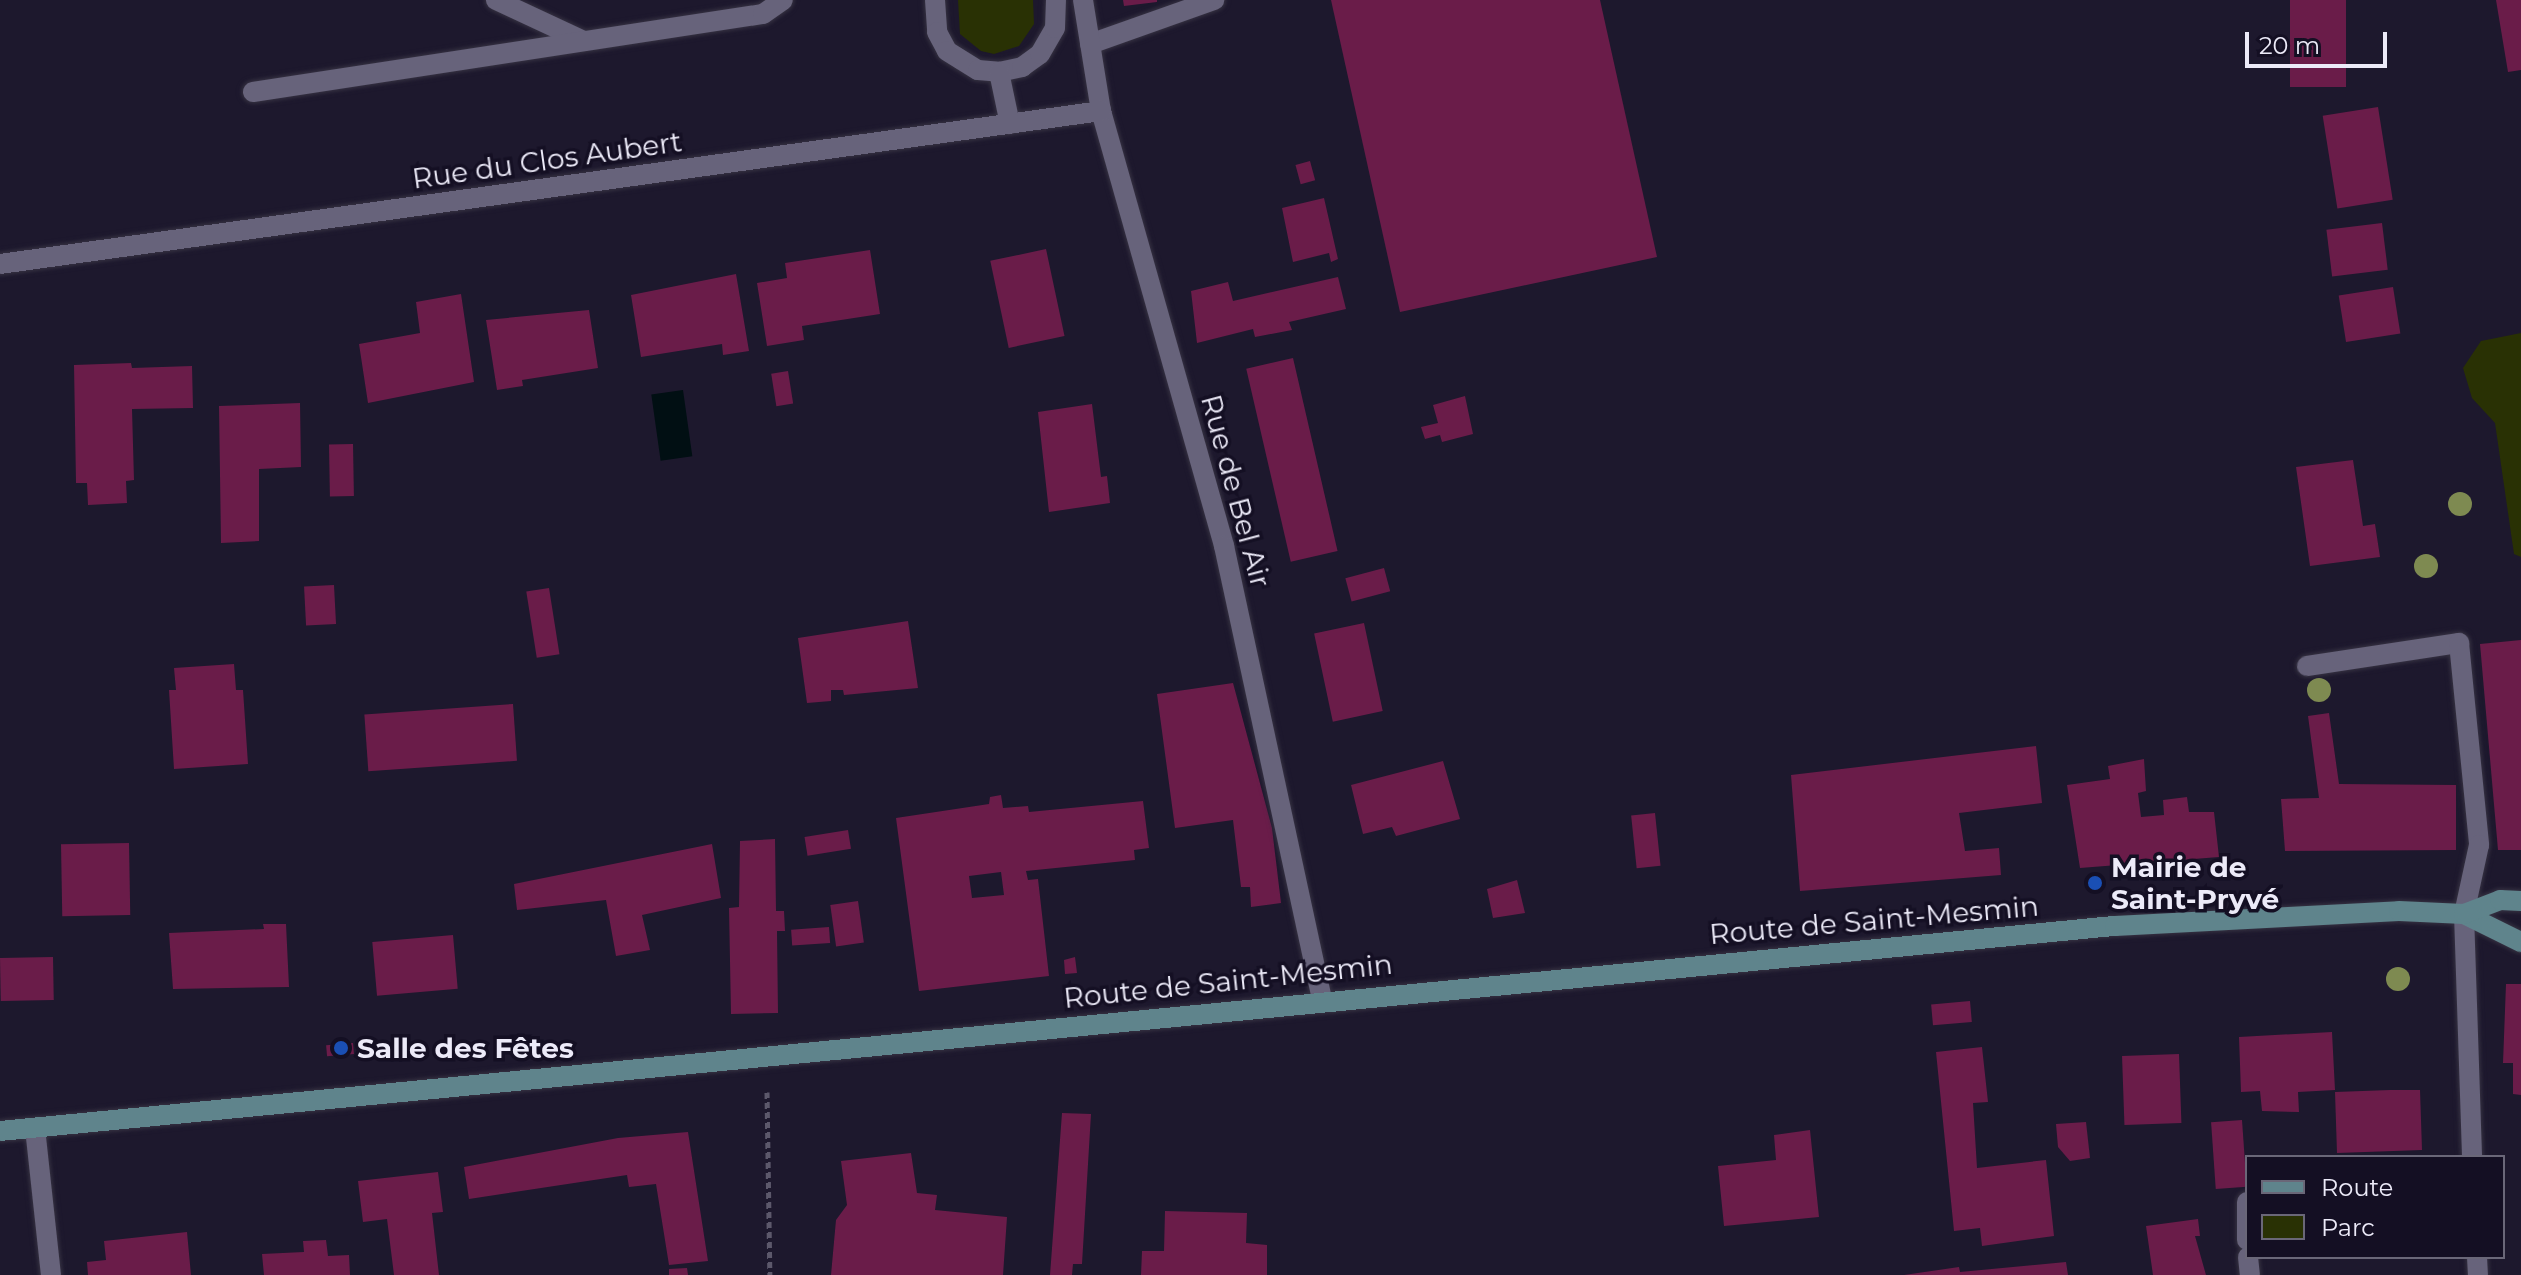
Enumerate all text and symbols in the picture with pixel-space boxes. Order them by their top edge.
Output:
scale bar [2249,16,2391,66]
text: 20 m [2259,31,2320,60]
street label: Rue du Clos Aubert [410,124,684,196]
street label: Rue de Bel Air [1194,391,1278,591]
place label: Mairie de Saint-Pryvé [2111,850,2279,916]
marker: Mairie de Saint-Pryvé [2086,874,2104,892]
street label: Route de Saint-Mesmin [1708,889,2040,951]
street label: Route de Saint-Mesmin [1062,947,1394,1015]
place label: Salle des Fêtes [357,1031,574,1065]
marker: Salle des Fêtes [332,1039,350,1057]
legend [2245,1155,2505,1259]
text: Route [2321,1173,2393,1202]
text: Parc [2321,1213,2375,1242]

